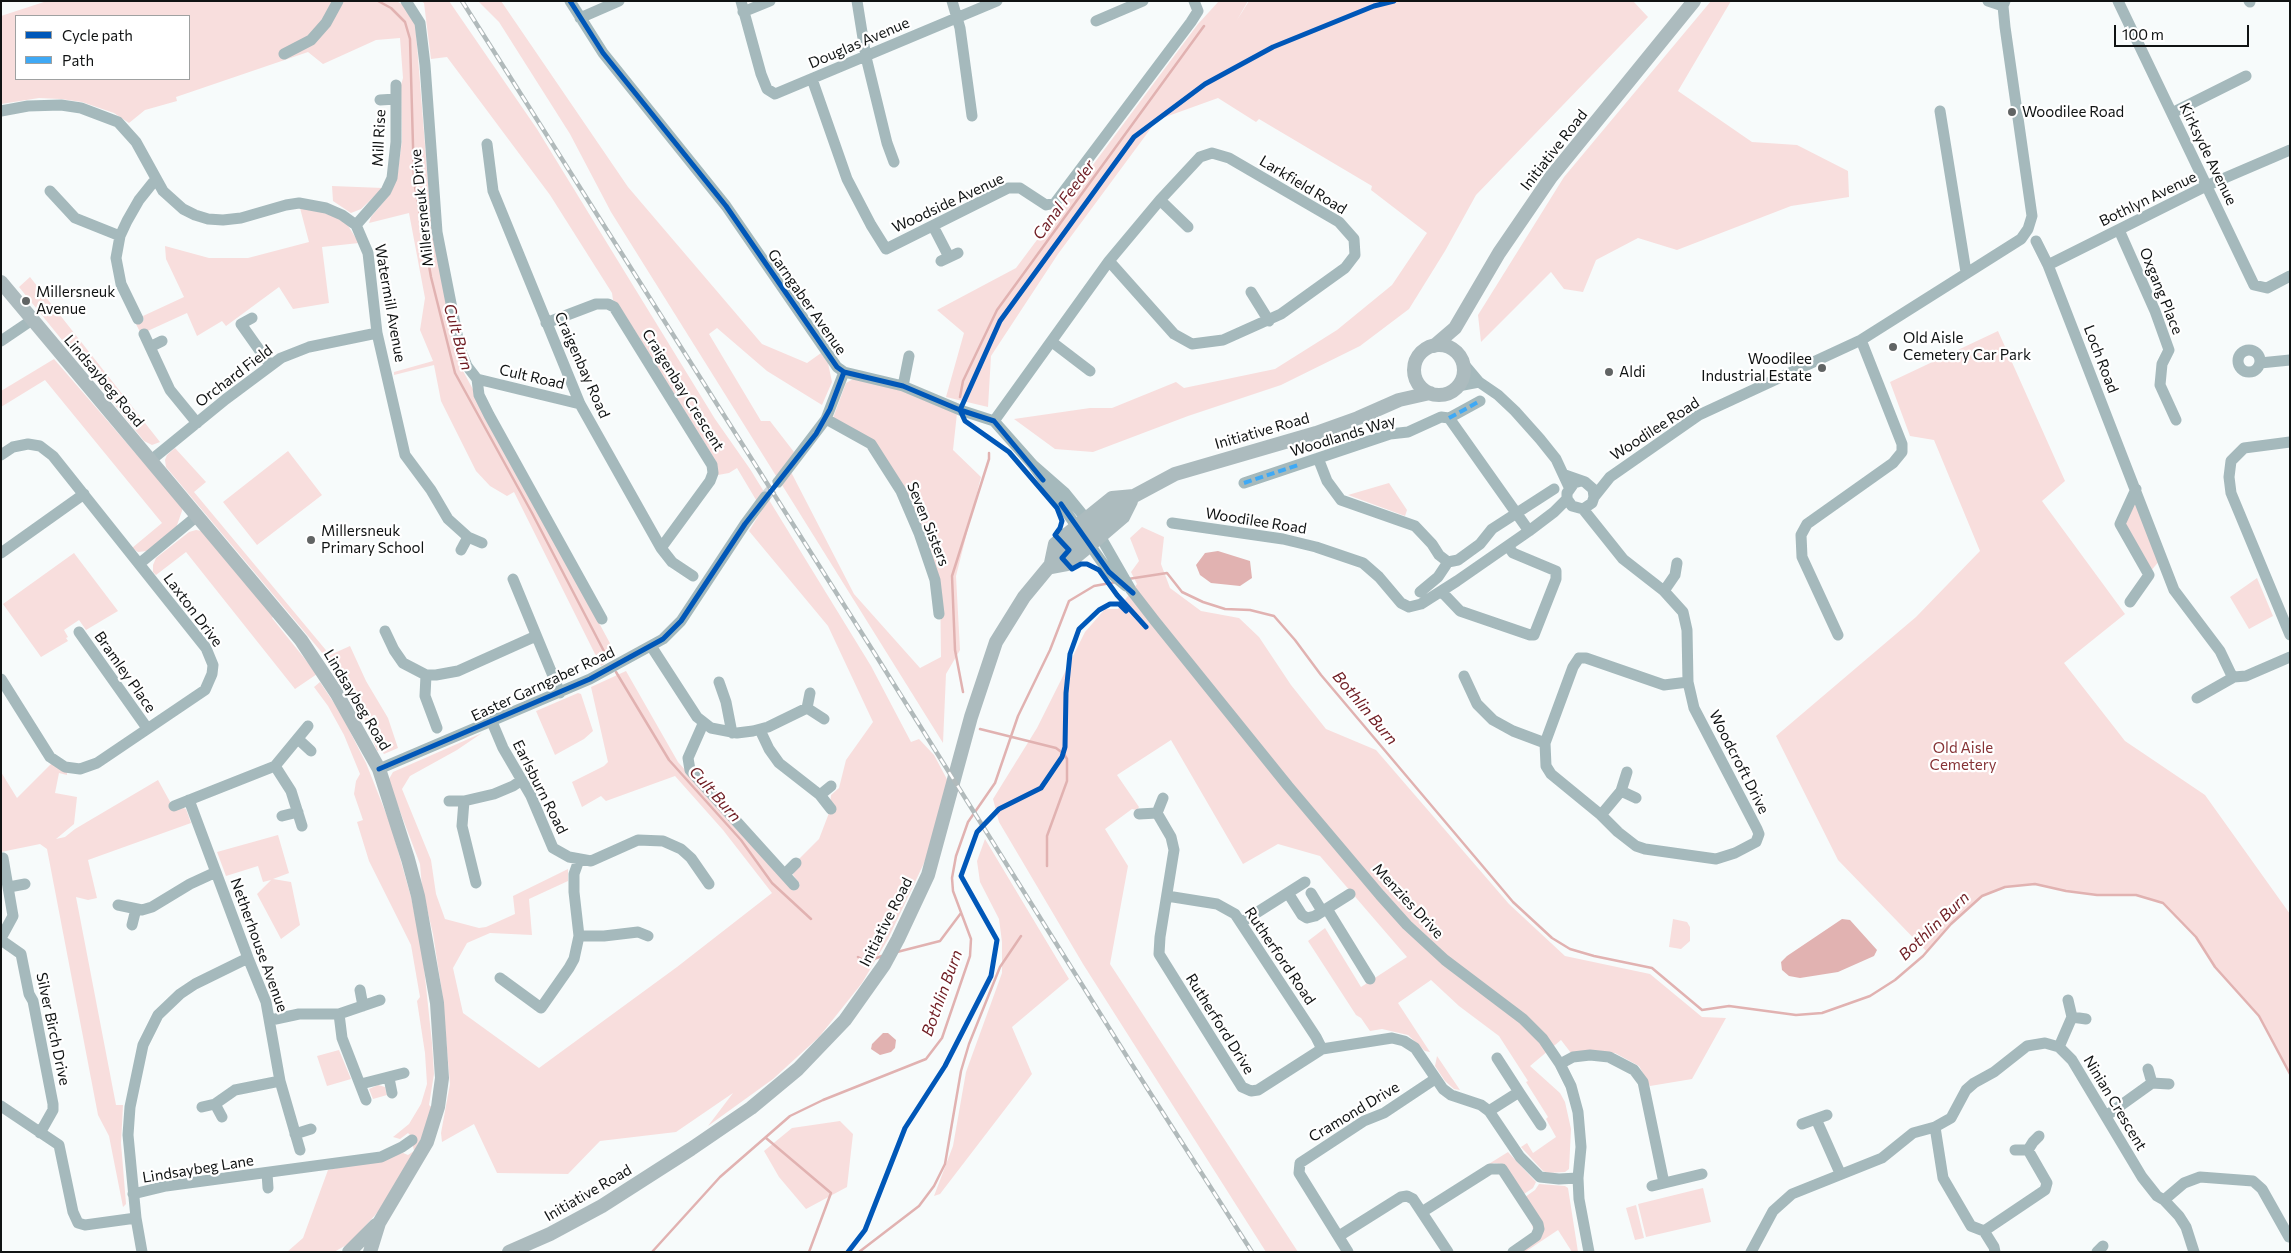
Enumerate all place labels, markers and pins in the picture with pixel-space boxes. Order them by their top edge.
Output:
place label: Woodilee Road [2022,103,2124,121]
marker: Woodilee Road [2006,106,2018,118]
place label: Millersneuk Avenue [36,283,115,318]
marker: Millersneuk Avenue [20,295,32,307]
place label: Old Aisle Cemetery Car Park [1903,329,2031,364]
marker: Old Aisle Cemetery Car Park [1887,341,1899,353]
place label: Woodilee Industrial Estate [1701,350,1812,385]
marker: Woodilee Industrial Estate [1816,362,1828,374]
place label: Aldi [1619,363,1646,381]
marker: Aldi [1603,366,1615,378]
place label: Millersneuk Primary School [321,522,424,557]
marker: Millersneuk Primary School [305,534,317,546]

